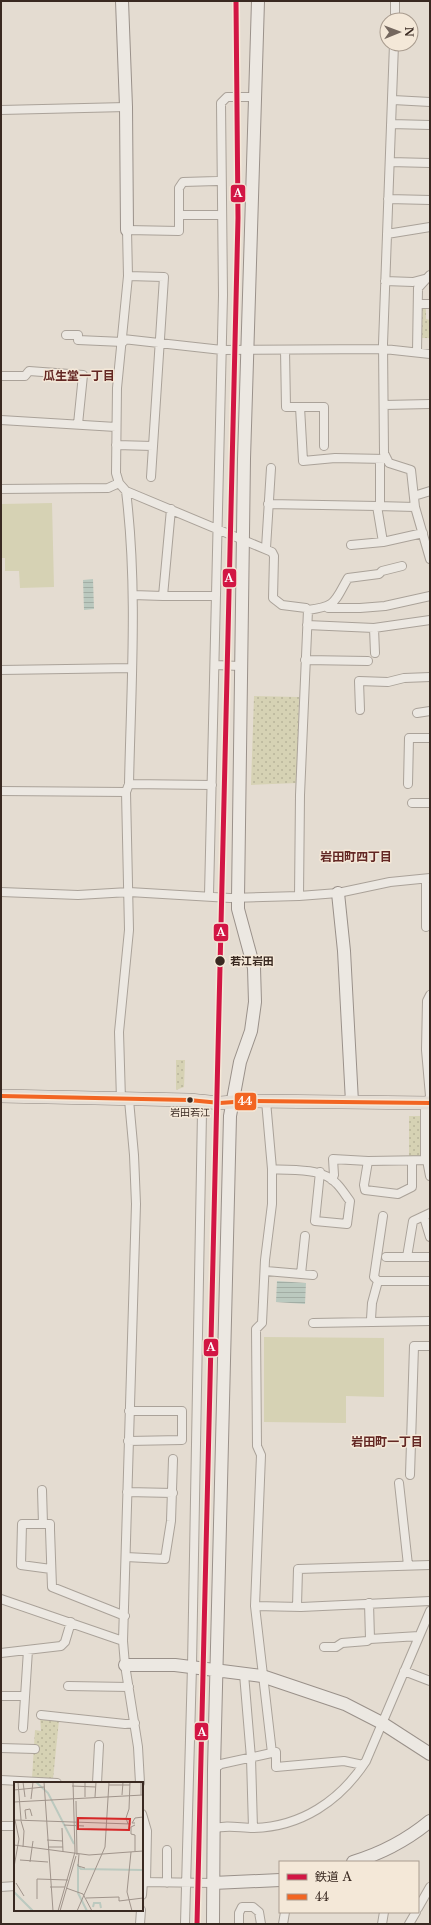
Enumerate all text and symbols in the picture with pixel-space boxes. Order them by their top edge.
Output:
north arrow [379,12,419,52]
text: N [402,27,416,38]
line badge: A [230,184,246,203]
text: A [233,186,244,200]
district label: 瓜生堂一丁目 [43,368,115,383]
line badge: A [222,568,237,588]
text: A [224,571,235,585]
district label: 岩田町四丁目 [320,849,392,864]
line badge: A [213,923,229,942]
text: A [216,925,227,939]
marker: 若江岩田 [213,954,227,968]
place label: 若江岩田 [230,954,274,968]
line badge: 44 [234,1092,257,1111]
text: 44 [238,1094,252,1108]
marker: 岩田若江 [185,1095,195,1105]
place label: 岩田若江 [170,1106,210,1119]
line badge: A [203,1338,219,1357]
text: A [206,1340,217,1354]
district label: 岩田町一丁目 [351,1434,423,1449]
line badge: A [194,1722,209,1741]
text: A [197,1725,208,1739]
inset map [14,1782,143,1911]
legend [279,1861,419,1913]
text: 鉄道 A [315,1869,352,1884]
text: 44 [315,1889,329,1904]

